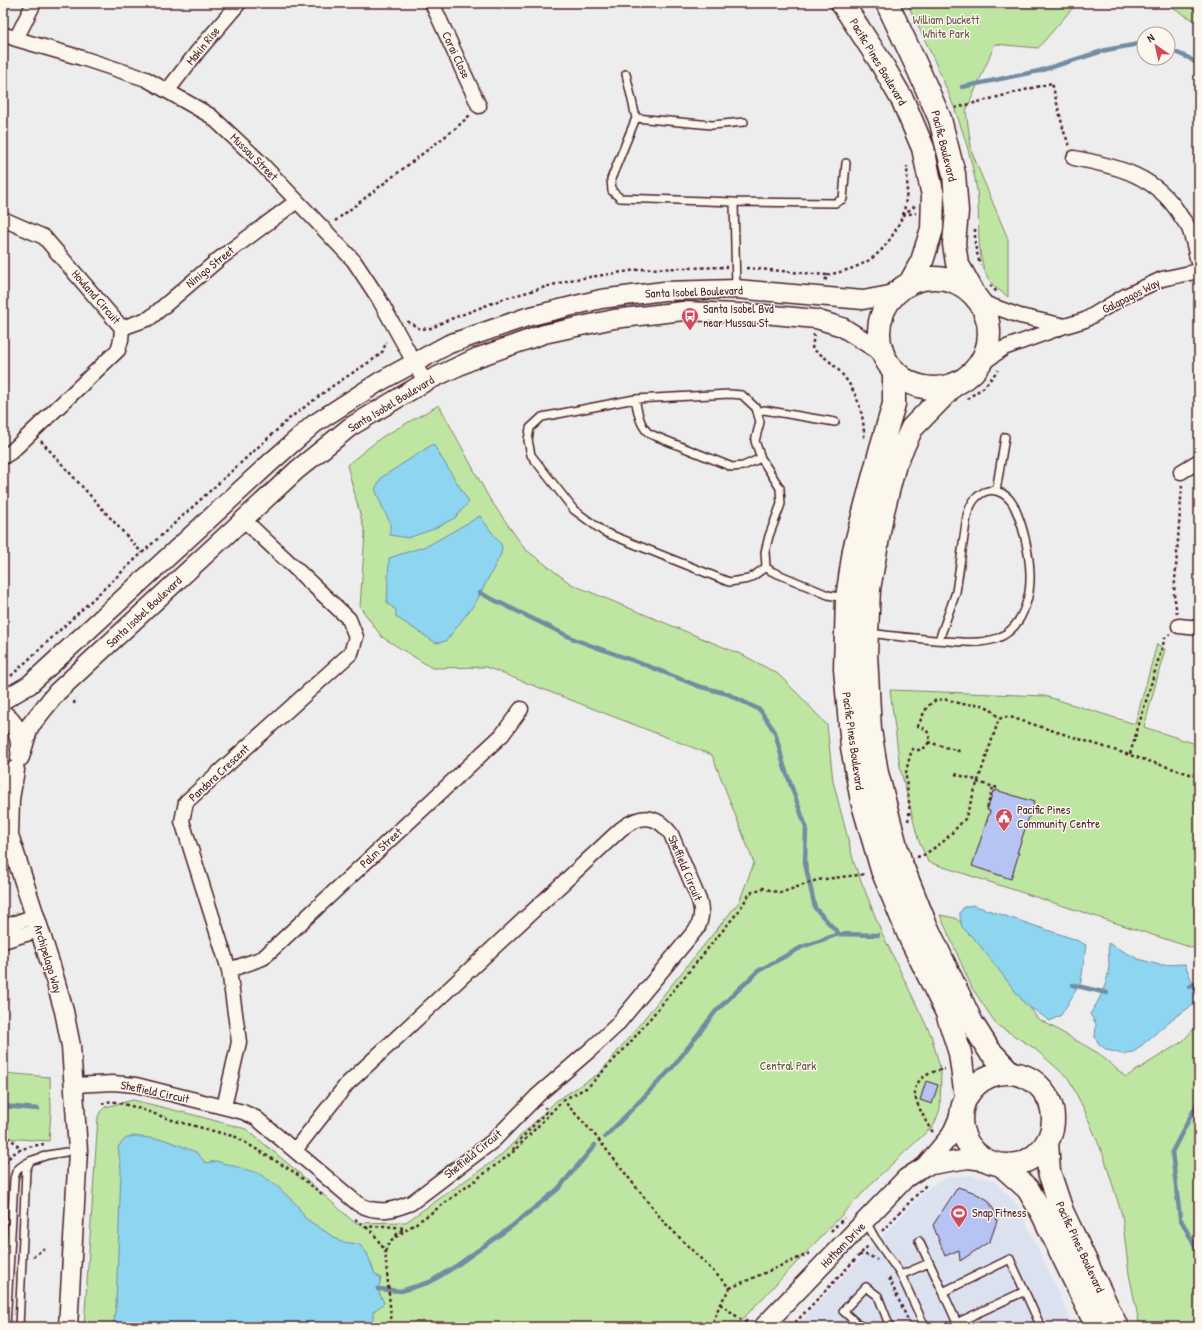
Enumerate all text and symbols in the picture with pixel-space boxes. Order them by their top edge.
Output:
park label: William Duckett White Park [913,11,980,42]
street label: Pacific Pines Boulevard [846,15,911,109]
street label: Makin Rise [182,23,224,69]
north arrow [1136,26,1176,66]
street label: Corai Close [438,28,475,81]
text: N [1144,30,1157,45]
street label: Pacific Boulevard [927,109,962,183]
street label: Mussau Street [227,129,283,185]
street label: Ninigo Street [182,241,238,291]
street label: Howland Circuit [68,266,125,328]
street label: Galapagos Way [1099,274,1163,317]
street label: Santa Isobel Boulevard [645,281,743,302]
place label: Santa Isobel Bvd near Mussau St [703,300,774,331]
bus stop icon: Santa Isobel Bvd near Mussau St [680,306,700,331]
street label: Santa Isobel Boulevard [345,371,437,436]
street label: Santa Isobel Boulevard [102,572,185,651]
street label: Pacific Pines Boulevard [838,691,869,791]
street label: Pandora Crescent [185,740,253,805]
place label: Pacific Pines Community Centre [1017,801,1100,832]
public building icon: Pacific Pines Community Centre [994,807,1014,832]
street label: Palm Street [356,823,406,872]
street label: Sheffield Circuit [664,832,707,904]
street label: Archipelago Way [30,923,67,995]
park label: Central Park [760,1057,816,1074]
street label: Sheffield Circuit [119,1076,192,1107]
street label: Sheffield Circuit [440,1124,506,1182]
street label: Pacific Pines Boulevard [1052,1199,1109,1295]
sports icon: Snap Fitness [949,1203,969,1228]
place label: Snap Fitness [972,1204,1027,1221]
street label: Hotham Drive [816,1218,869,1271]

